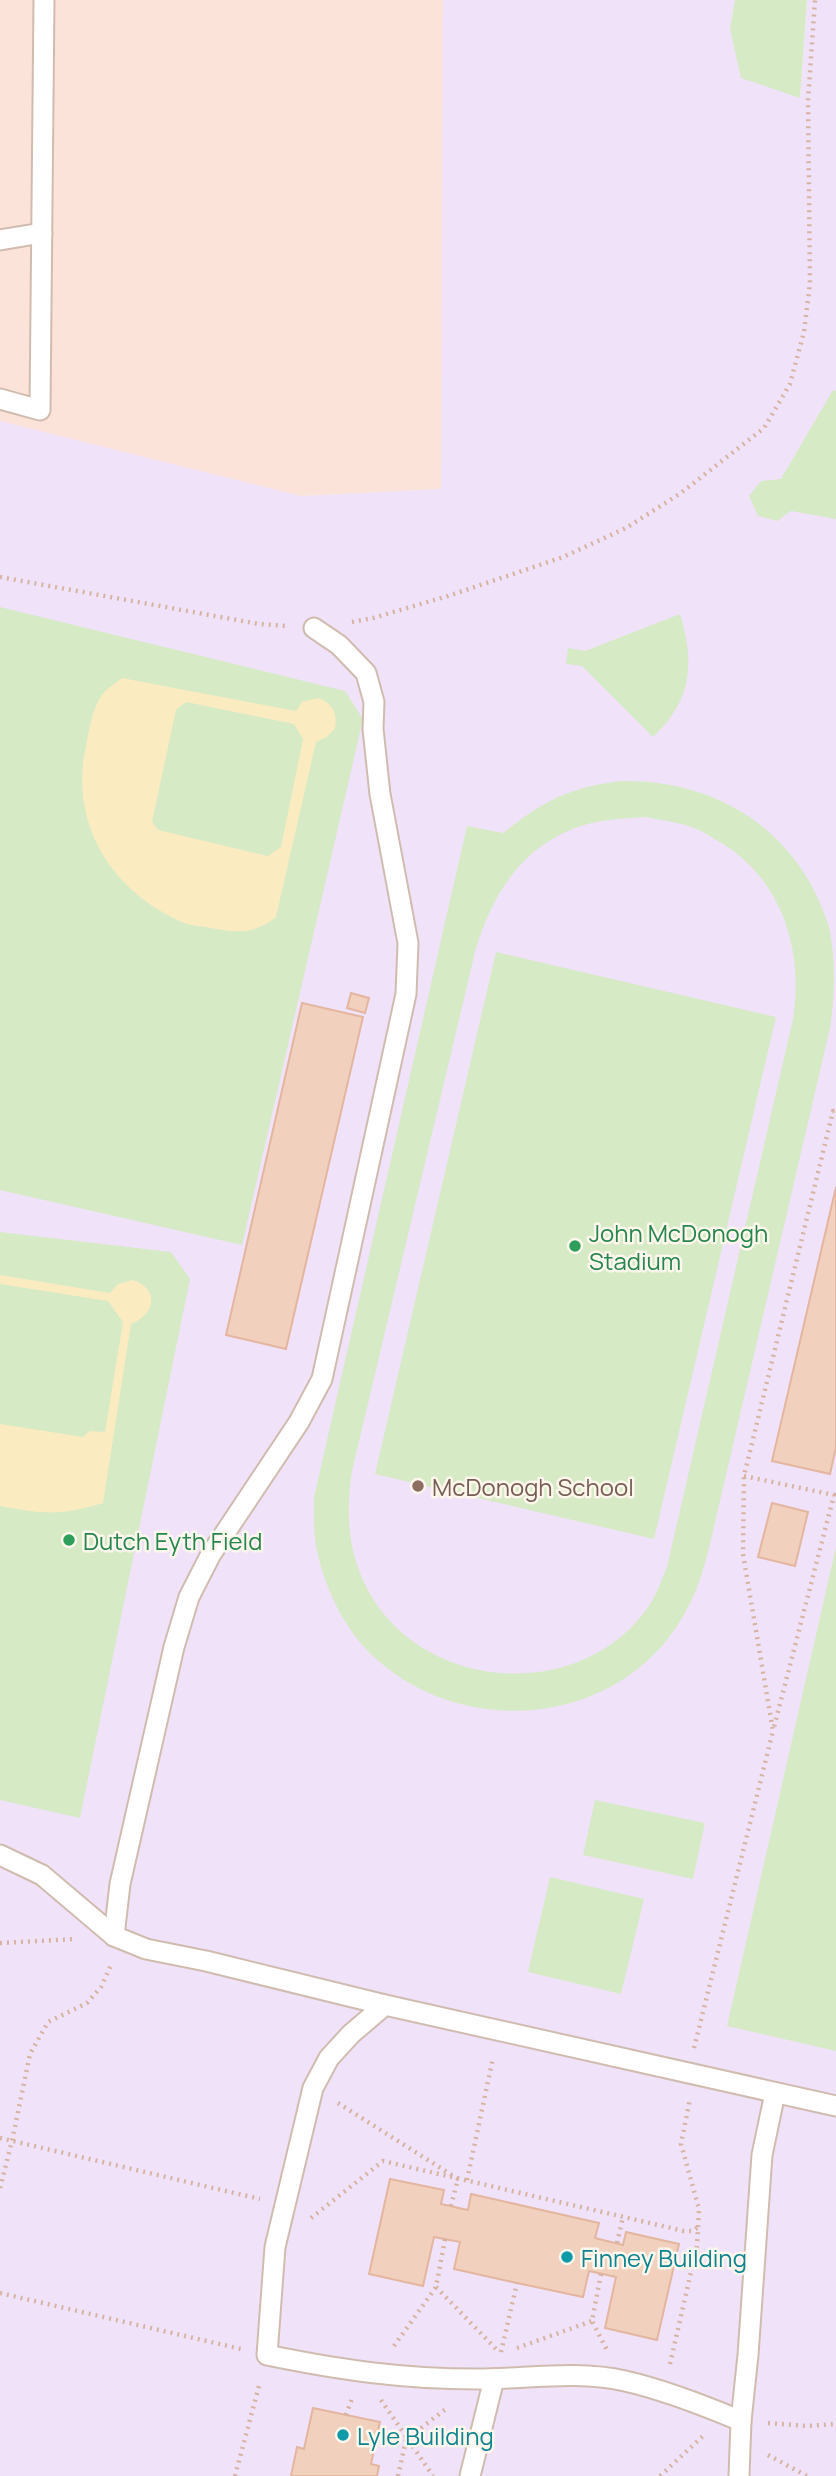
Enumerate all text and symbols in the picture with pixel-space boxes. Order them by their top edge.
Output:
place label: John McDonogh Stadium [589,1216,768,1277]
marker: John McDonogh Stadium [567,1238,583,1254]
place label: McDonogh School [432,1470,634,1503]
marker: McDonogh School [410,1478,426,1494]
place label: Dutch Eyth Field [83,1524,262,1557]
marker: Dutch Eyth Field [61,1532,77,1548]
place label: Finney Building [581,2241,747,2274]
marker: Finney Building [559,2249,575,2265]
place label: Lyle Building [357,2419,494,2452]
marker: Lyle Building [335,2427,351,2443]

